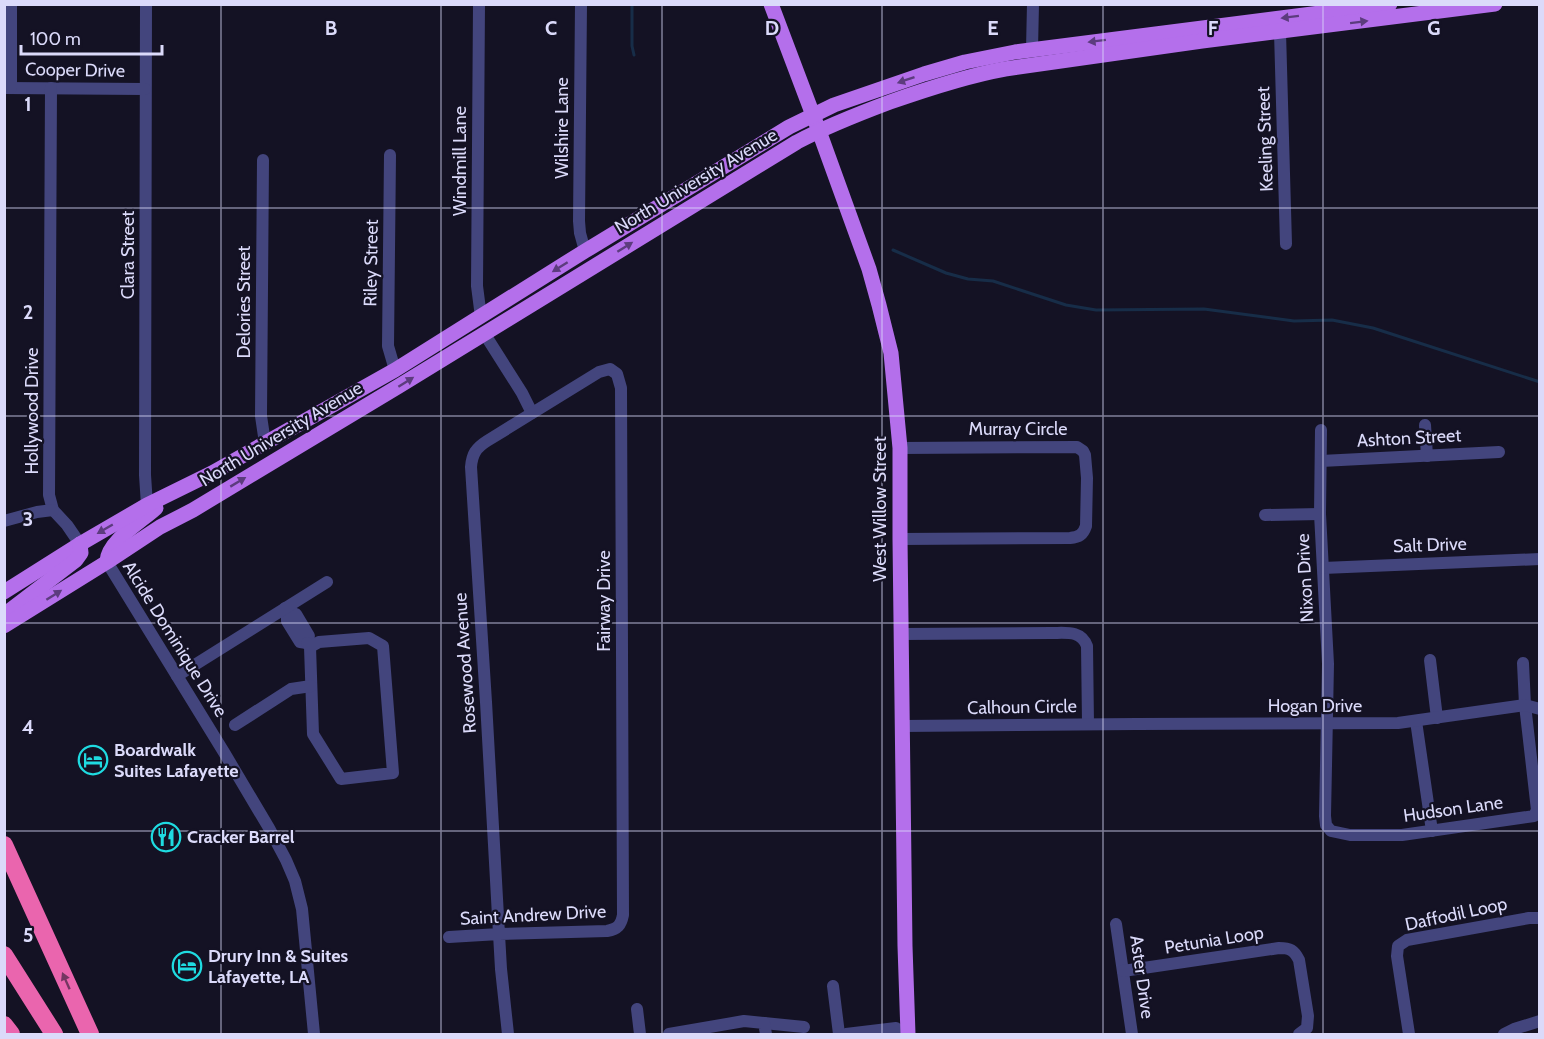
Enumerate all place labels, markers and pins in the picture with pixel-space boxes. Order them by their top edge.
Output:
place label: Boardwalk Suites Lafayette [114,739,239,782]
hotel icon: Boardwalk Suites Lafayette [77,744,109,776]
restaurant icon: Cracker Barrel [150,821,182,853]
place label: Cracker Barrel [187,826,295,848]
place label: Drury Inn & Suites Lafayette, LA [208,945,349,988]
hotel icon: Drury Inn & Suites Lafayette, LA [171,950,203,982]

